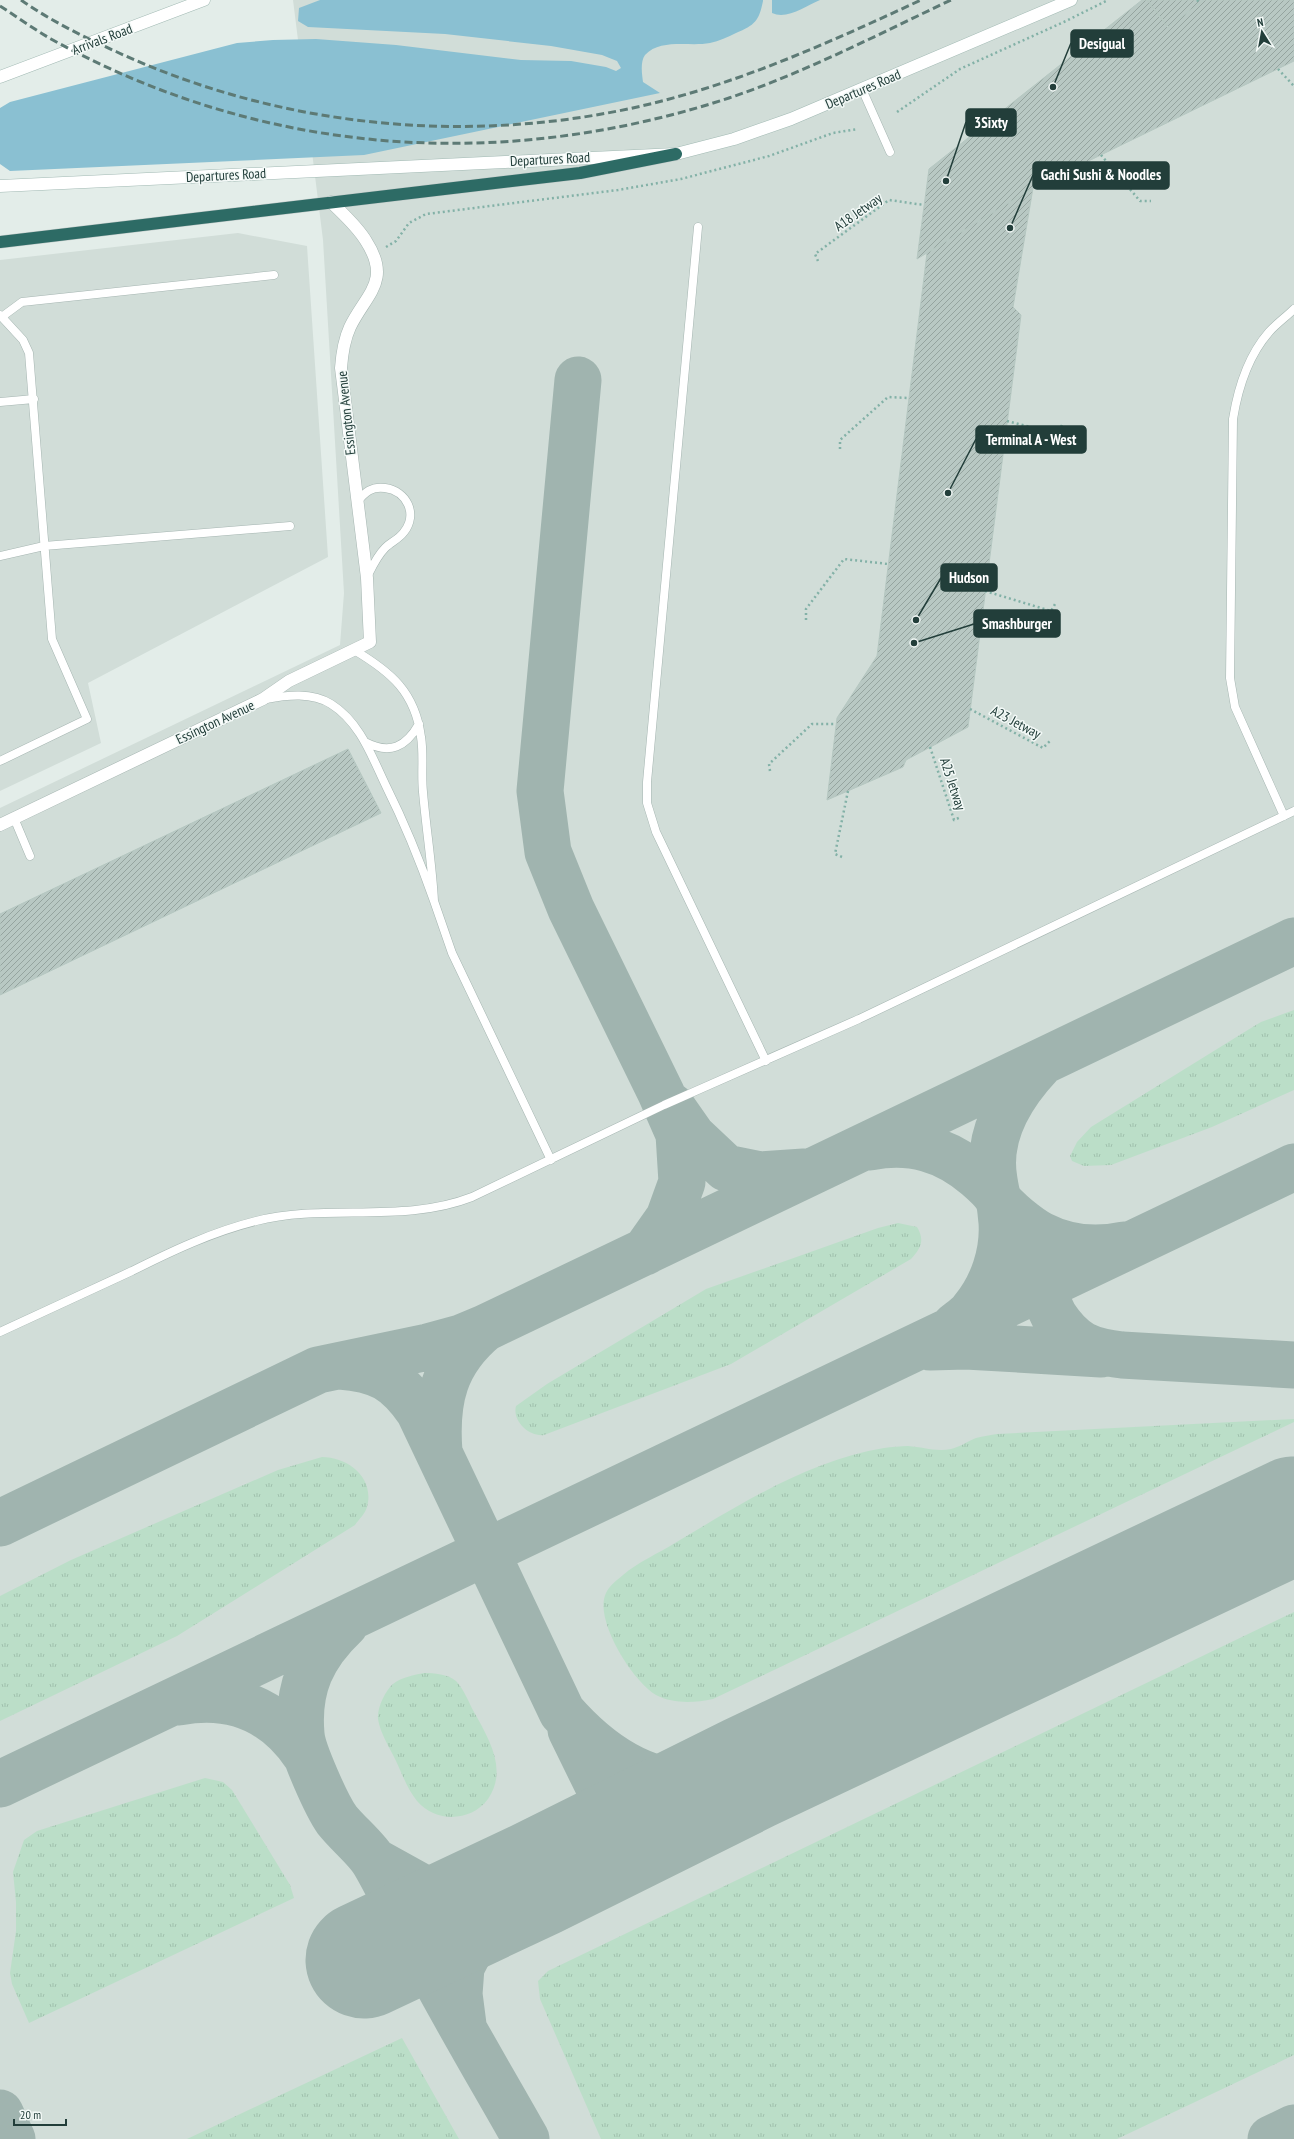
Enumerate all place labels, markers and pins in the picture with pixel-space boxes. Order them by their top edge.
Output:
callout: Desigual [1071,30,1133,57]
callout: 3Sixty [966,109,1016,136]
callout: Gachi Sushi & Noodles [1033,162,1169,189]
callout: Terminal A - West [976,426,1086,453]
callout: Hudson [941,564,997,591]
callout: Smashburger [974,610,1060,637]

